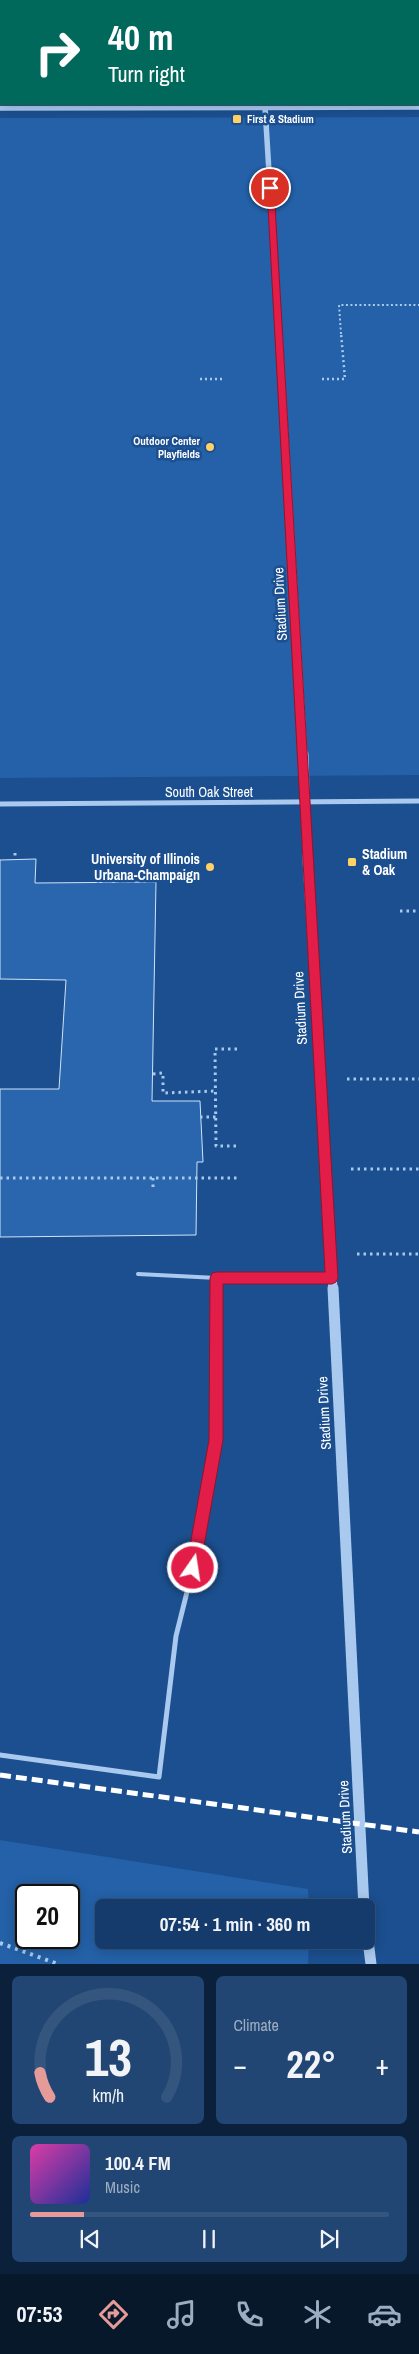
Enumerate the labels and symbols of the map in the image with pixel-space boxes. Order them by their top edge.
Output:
place label: First & Stadium [247,112,314,126]
marker: First & Stadium [231,113,243,125]
pin [249,167,291,209]
place label: Outdoor Center Playfields [133,434,200,461]
marker: Outdoor Center Playfields [204,441,216,453]
street label: Stadium Drive [269,567,291,641]
street label: South Oak Street [165,783,253,801]
place label: Stadium & Oak [362,845,407,879]
place label: University of Illinois Urbana-Champaign [91,850,200,884]
marker: Stadium & Oak [346,856,358,868]
marker: University of Illinois Urbana-Champaign [204,861,216,873]
street label: Stadium Drive [289,971,311,1045]
street label: Stadium Drive [313,1376,335,1450]
position arrow [166,1541,218,1593]
street label: Stadium Drive [334,1780,356,1854]
speed limit sign: 20 [15,1884,80,1949]

